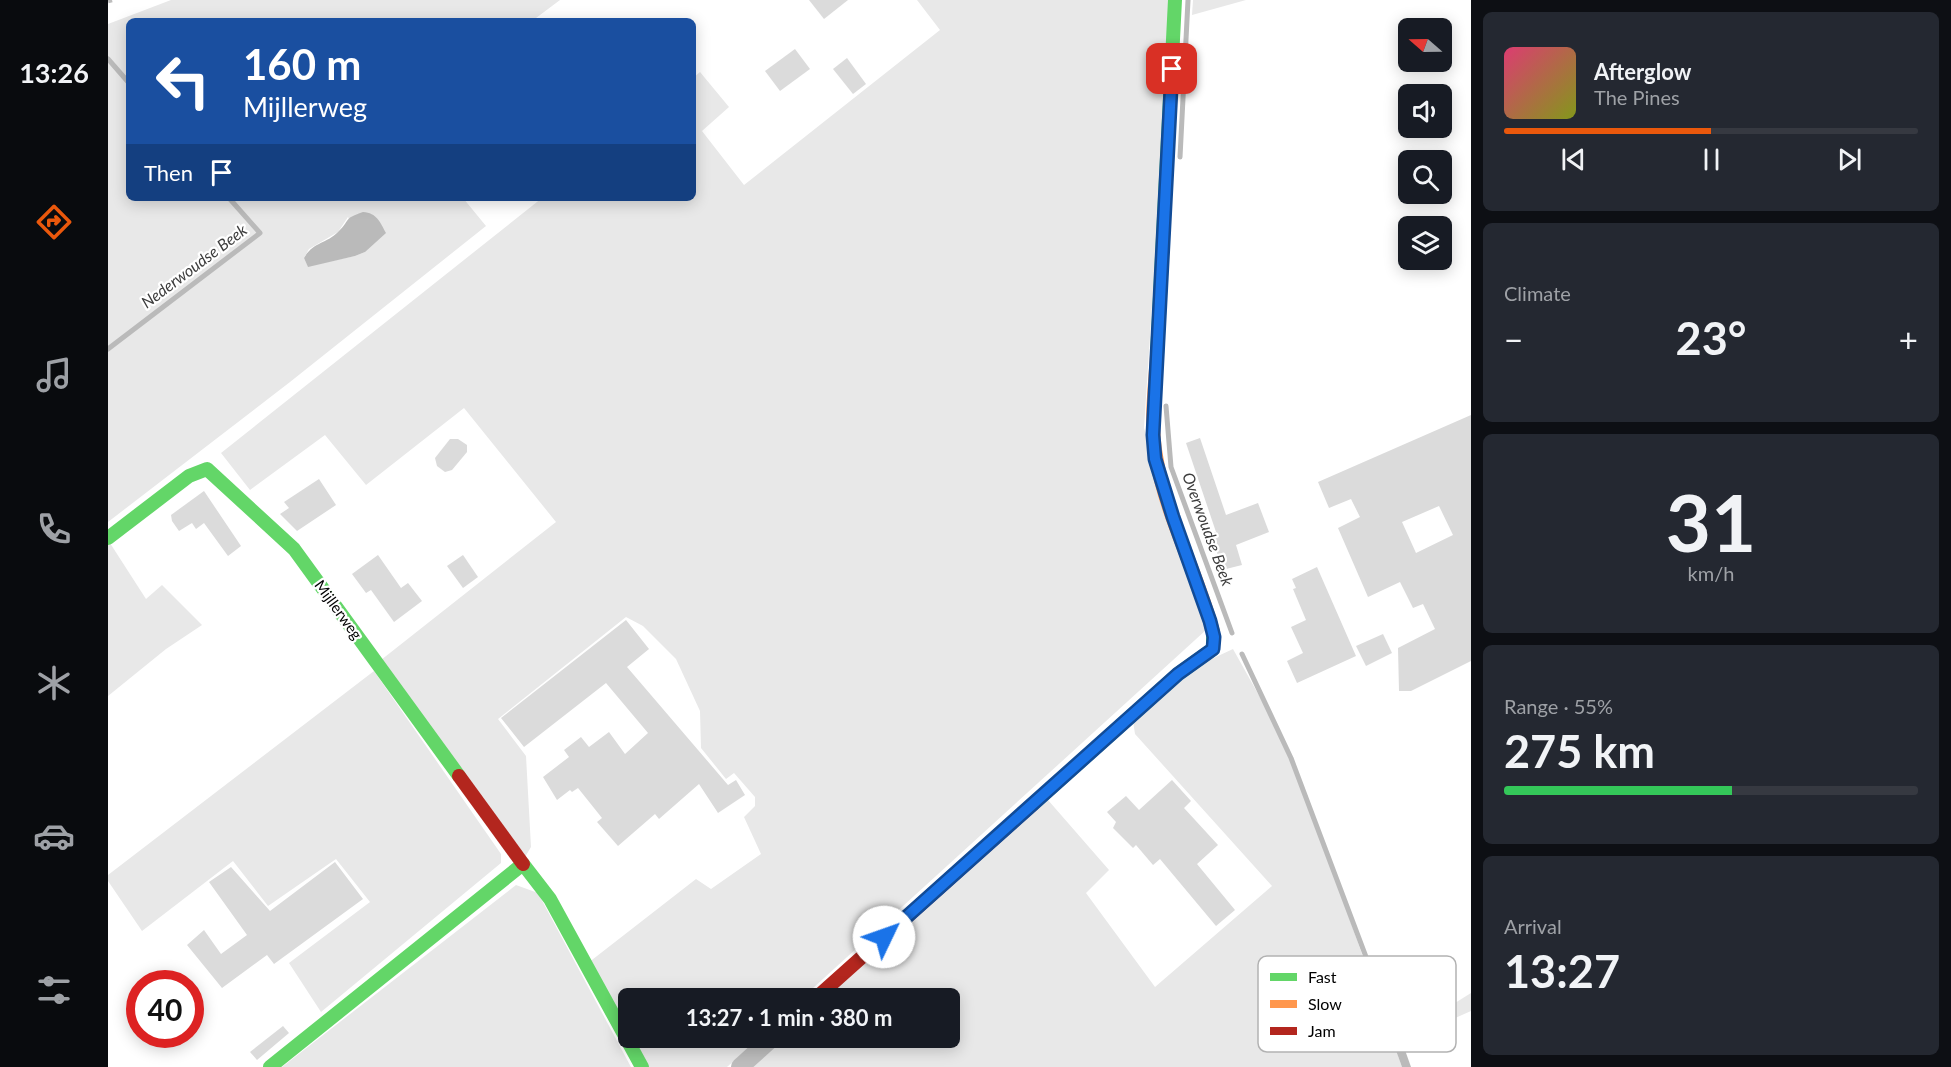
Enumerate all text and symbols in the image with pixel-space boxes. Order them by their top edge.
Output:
north arrow [1398,18,1452,72]
map controls [1398,18,1452,270]
text: 160 m [243,39,361,89]
icon: left [144,42,222,120]
pin [1146,43,1197,94]
icon: arrive [1155,52,1188,85]
text: 13:26 [19,56,89,89]
text: Afterglow [1594,58,1691,85]
button: sound [1398,84,1452,138]
text: The Pines [1594,85,1680,109]
text: Mijllerweg [243,90,367,123]
icon: previous [1557,143,1590,176]
icon: pause [1695,143,1728,176]
icon: next [1833,143,1866,176]
button: search [1398,150,1452,204]
icon: arrive [205,156,238,189]
text: Then [144,159,193,186]
icon: directions [33,201,75,243]
button: layers [1398,216,1452,270]
water label: Nederwoudse Beek [137,219,251,311]
text: Climate [1504,281,1571,305]
text: 23° [1676,311,1746,365]
text: − [1504,319,1523,359]
text: + [1899,319,1918,359]
icon: music [33,354,75,396]
water label: Overwoudse Beek [1179,470,1238,589]
text: 31 [1666,475,1756,569]
icon: phone [33,508,75,550]
text: km/h [1688,561,1734,585]
street label: Mijllerweg [311,576,366,643]
icon: climate [33,662,75,704]
text: Range · 55% [1504,694,1613,718]
text: 275 km [1504,724,1655,778]
icon: car [33,815,75,857]
position arrow [852,905,916,969]
text: Arrival [1504,914,1562,938]
text: 13:27 [1504,944,1620,998]
legend [1258,956,1456,1052]
text: Fast [1308,967,1337,986]
icon: filters [33,969,75,1011]
speed limit sign: 40 [126,970,204,1048]
text: Slow [1308,994,1342,1013]
text: 13:27 · 1 min · 380 m [686,1004,892,1031]
text: Jam [1308,1021,1336,1040]

